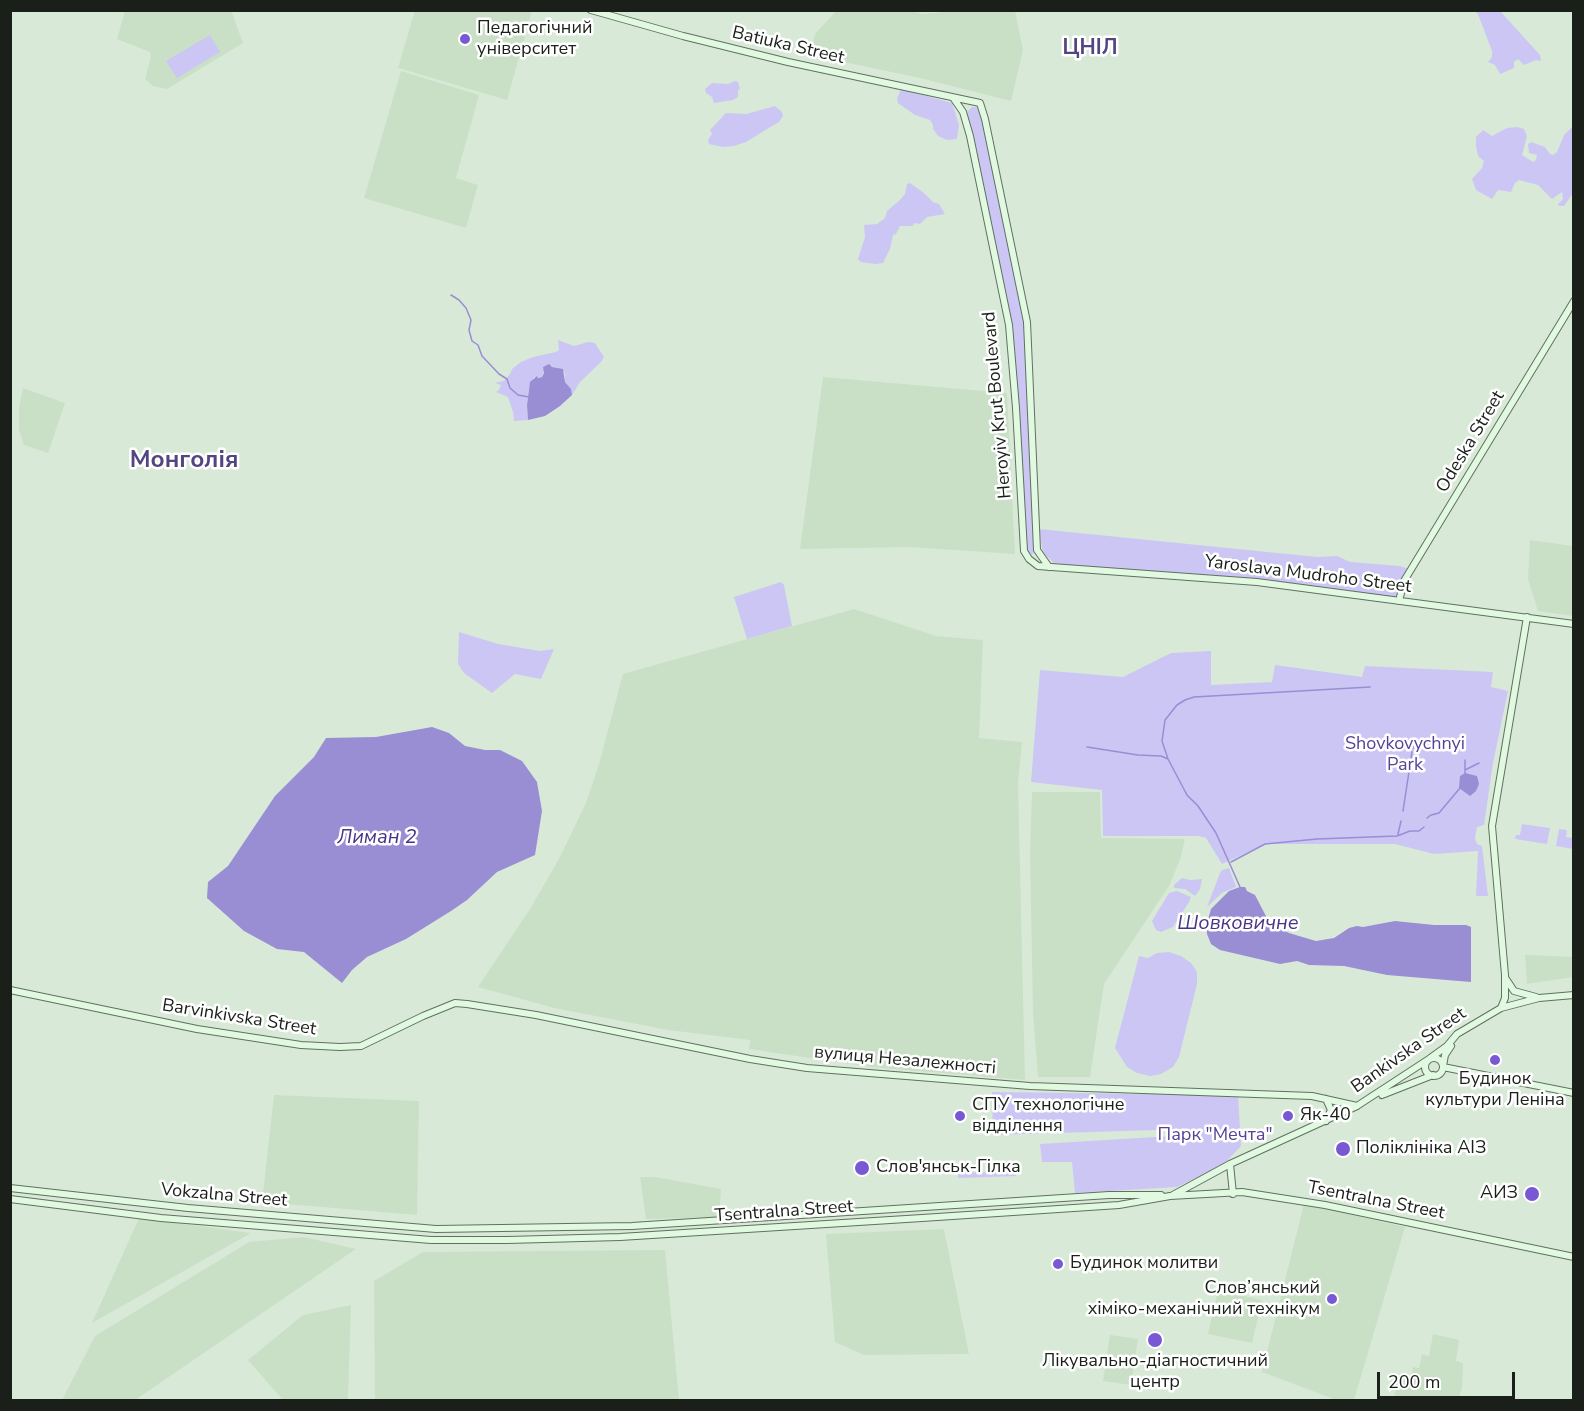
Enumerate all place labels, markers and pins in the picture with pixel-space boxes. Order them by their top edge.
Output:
place label: Педагогічний університет [477,18,592,60]
marker: Педагогічний університет [458,32,472,46]
marker: Будинок культури Леніна [1488,1053,1502,1067]
place label: Будинок культури Леніна [1425,1069,1565,1112]
place label: СПУ технологічне відділення [972,1095,1125,1138]
place label: Як-40 [1300,1105,1351,1127]
marker: СПУ технологічне відділення [953,1109,967,1123]
marker: Як-40 [1281,1109,1295,1123]
place label: Поліклініка АІЗ [1356,1138,1486,1160]
marker: Поліклініка АІЗ [1334,1140,1352,1158]
place label: Слов'янськ-Гілка [876,1157,1021,1179]
marker: Слов'янськ-Гілка [853,1159,871,1177]
place label: АИЗ [1480,1183,1518,1205]
marker: АИЗ [1523,1185,1541,1203]
place label: Будинок молитви [1070,1253,1218,1275]
marker: Будинок молитви [1051,1257,1065,1271]
place label: Слов’янський хіміко-механічний технікум [1088,1278,1320,1320]
marker: Слов’янський хіміко-механічний технікум [1325,1292,1339,1306]
marker: Лікувально-діагностичний центр [1146,1331,1164,1349]
place label: Лікувально-діагностичний центр [1042,1351,1268,1394]

